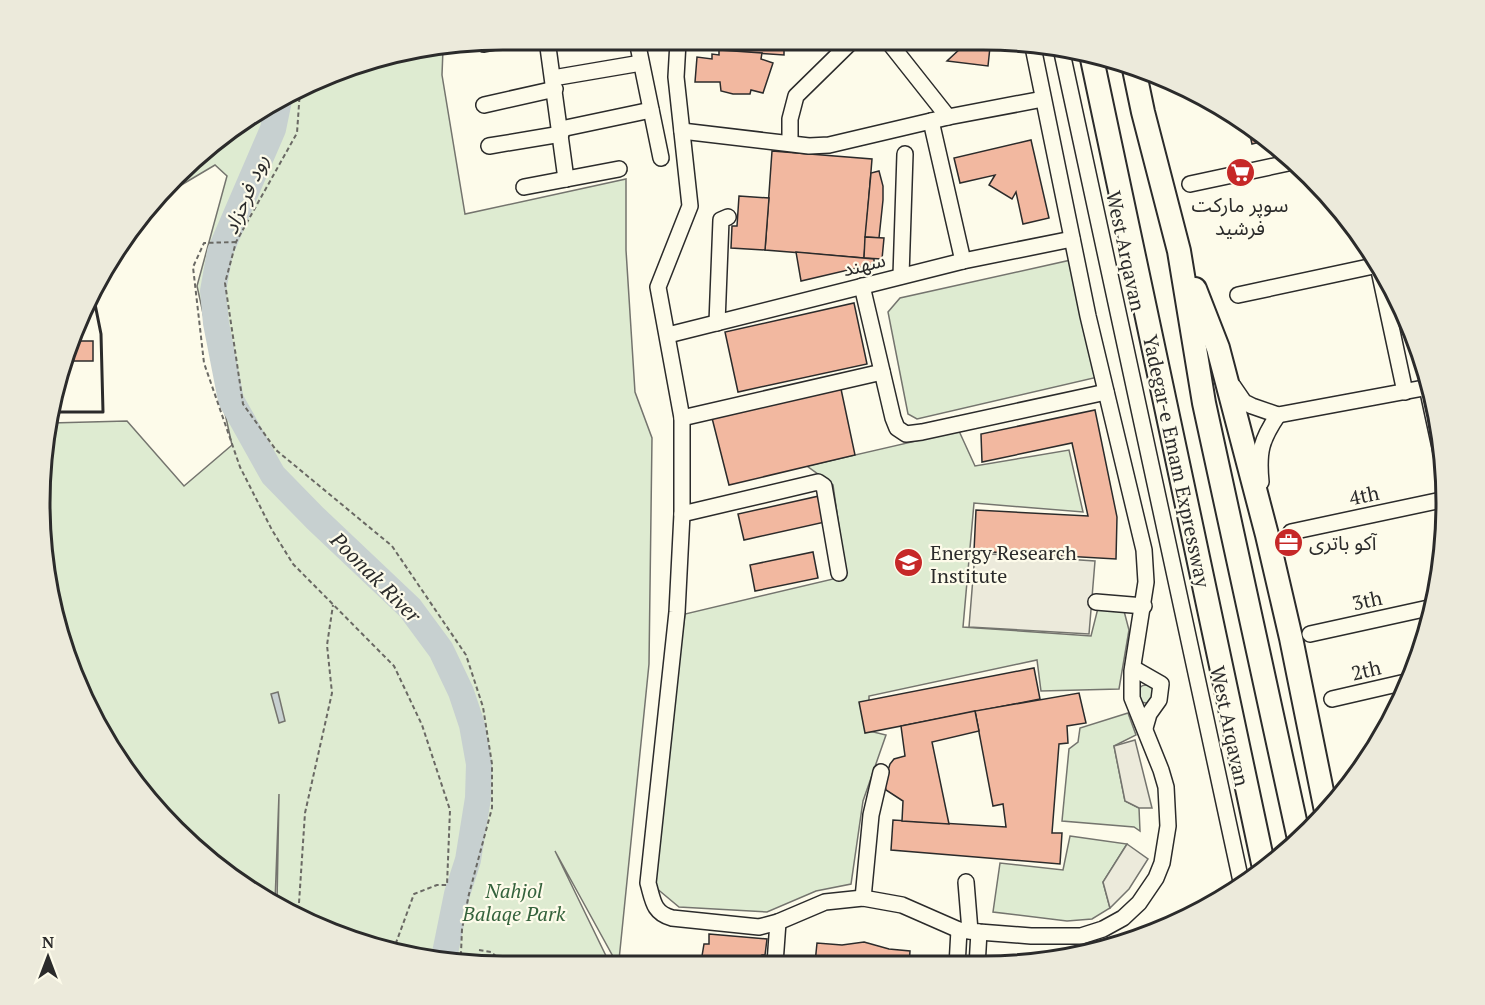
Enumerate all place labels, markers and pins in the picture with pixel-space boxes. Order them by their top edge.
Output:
supermarket icon: سوپر مارکت فرشید [1224,157,1256,189]
place label: سوپر مارکت فرشید [1192,191,1288,241]
office icon: آکو باتری [1272,526,1304,558]
place label: آکو باتری [1309,529,1378,556]
place label: Energy Research Institute [930,539,1077,589]
school or university icon: Energy Research Institute [893,547,925,579]

